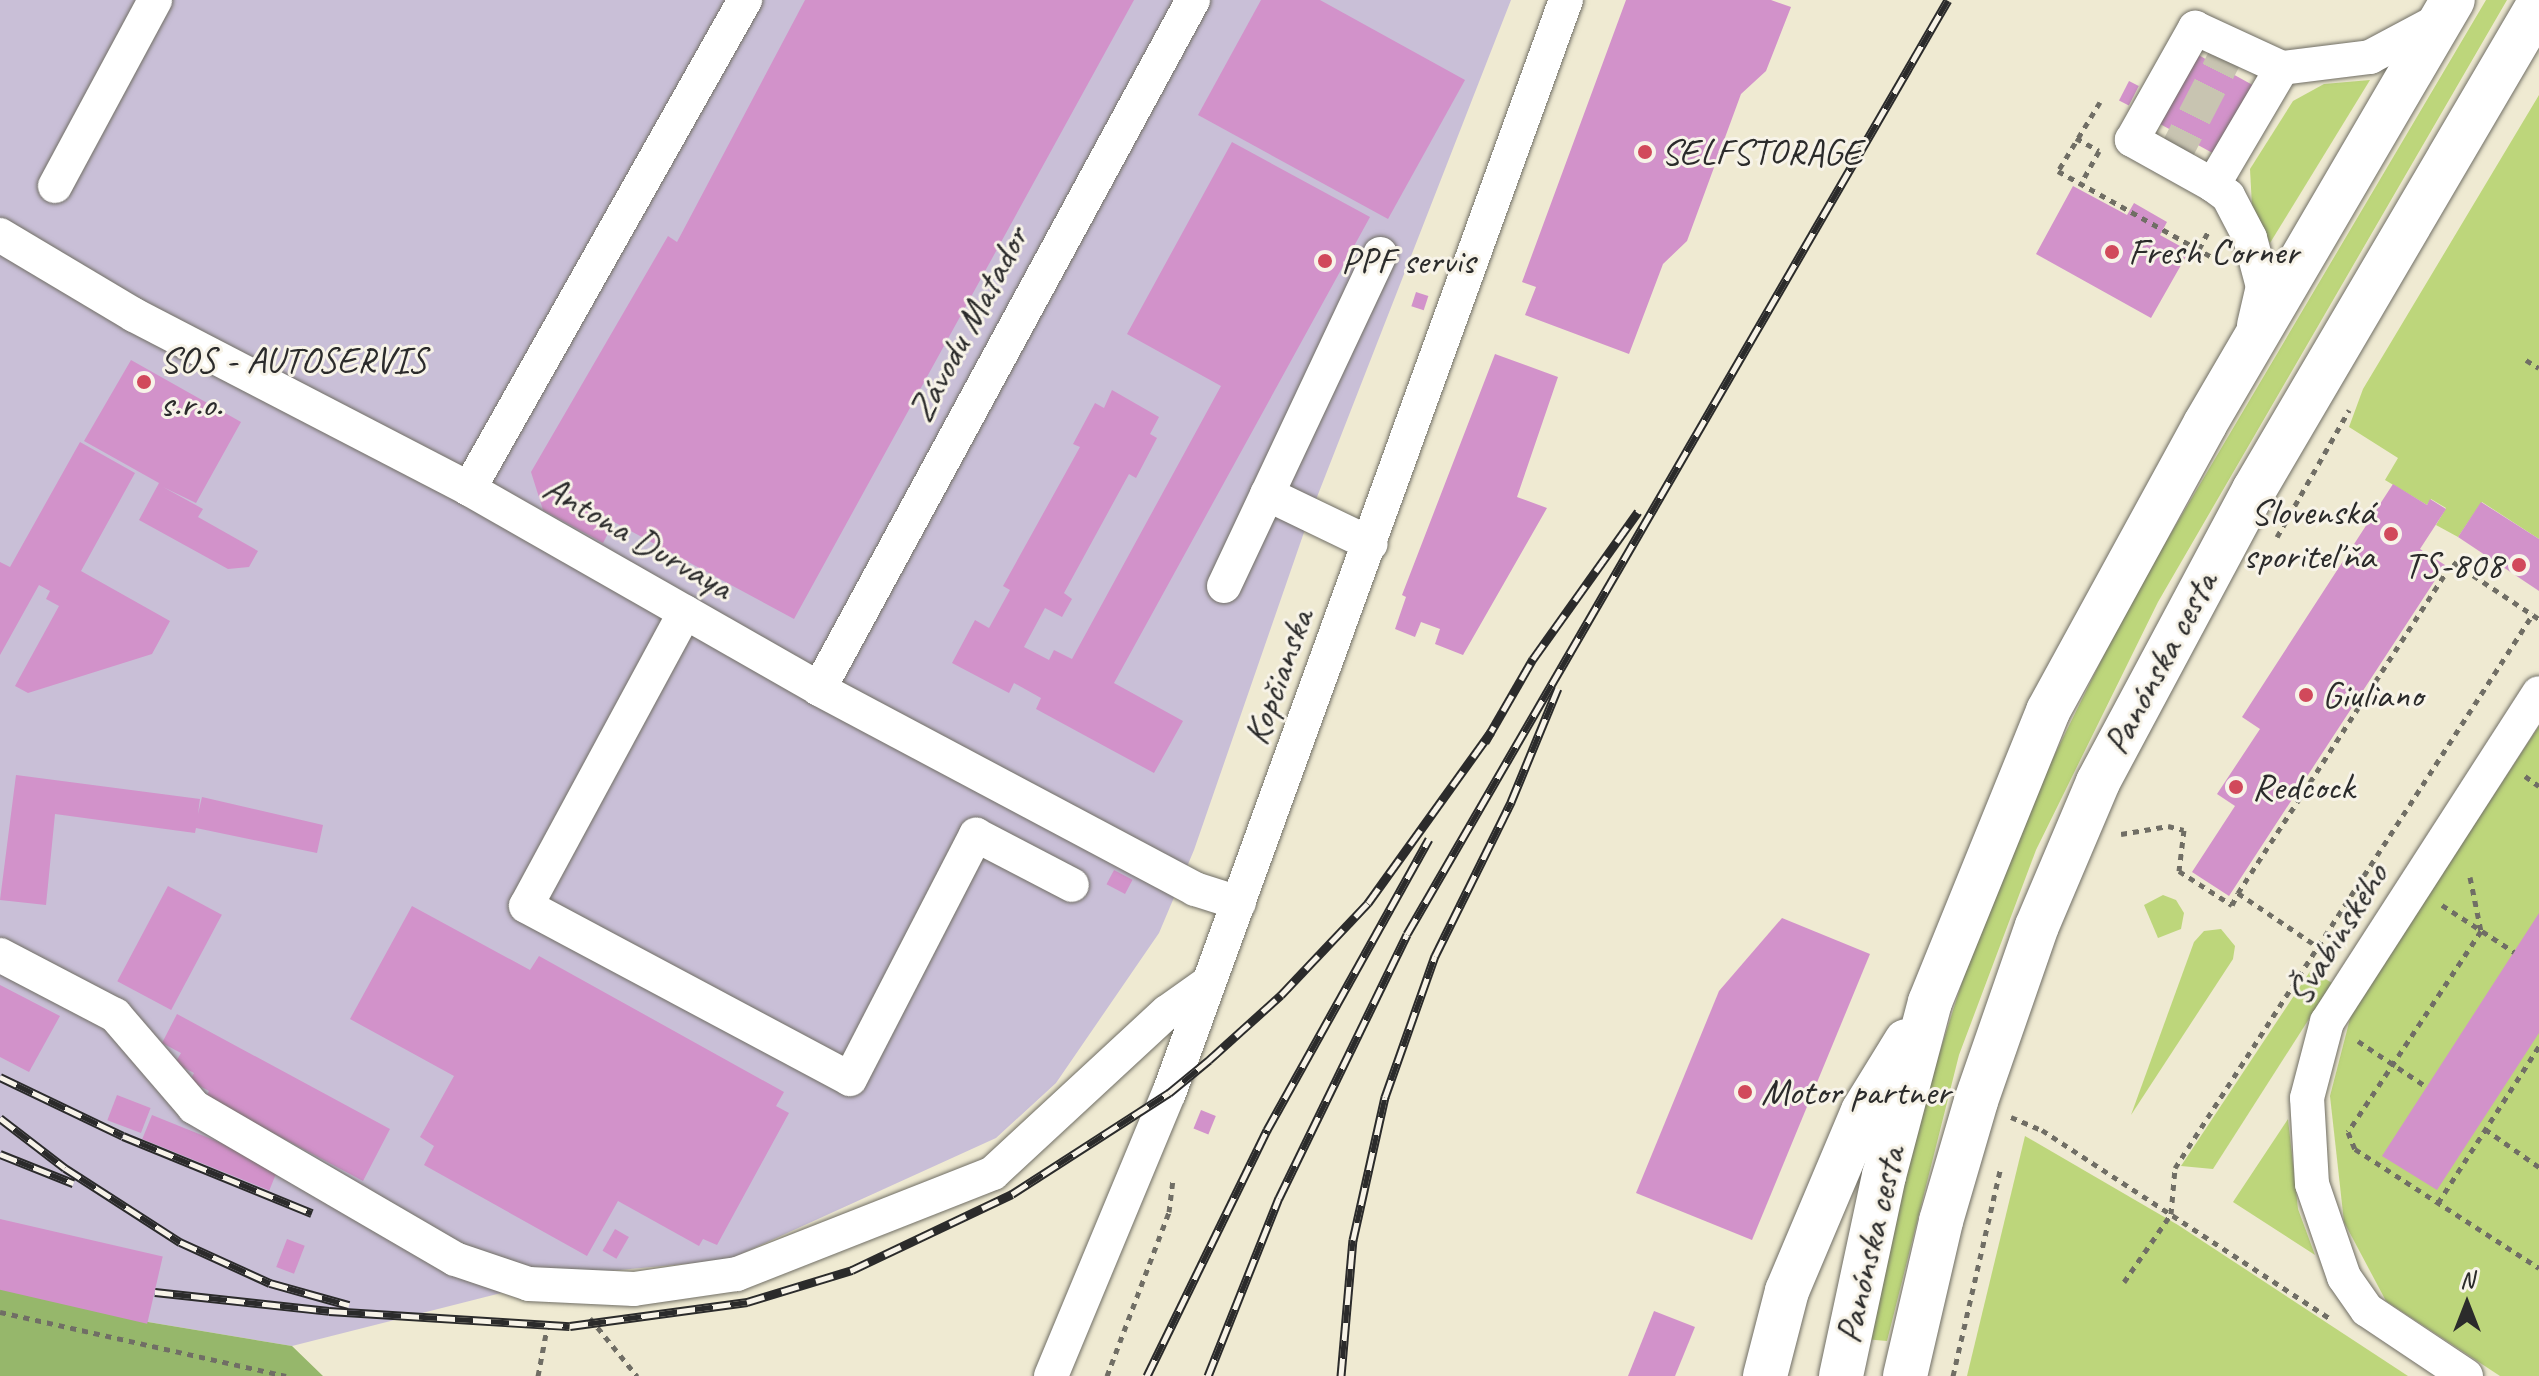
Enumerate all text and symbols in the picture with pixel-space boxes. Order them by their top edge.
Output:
place label: SELFSTORAGE [1661,129,1862,175]
marker: SELFSTORAGE [1636,143,1654,161]
street label: Závodu Matador [898,219,1038,429]
place label: Fresh Corner [2128,229,2298,275]
place label: PPF servis [1341,238,1475,284]
marker: Fresh Corner [2103,243,2121,261]
marker: PPF servis [1316,252,1334,270]
place label: SOS - AUTOSERVIS s.r.o. [160,337,427,426]
marker: SOS - AUTOSERVIS s.r.o. [135,373,153,391]
street label: Antona Durvaya [536,465,740,609]
place label: Slovenská sporiteľňa [2243,489,2375,578]
marker: Slovenská sporiteľňa [2382,525,2400,543]
place label: TS-808 [2404,542,2503,588]
marker: TS-808 [2510,556,2528,574]
street label: Panónska cesta [2093,564,2227,762]
street label: Kopčianska [1233,603,1323,751]
place label: Giuliano [2322,672,2423,718]
marker: Giuliano [2297,686,2315,704]
place label: Redcock [2252,764,2354,810]
marker: Redcock [2227,778,2245,796]
street label: Švabinského [2276,855,2398,1013]
place label: Motor partner [1761,1069,1951,1115]
marker: Motor partner [1736,1083,1754,1101]
street label: Panónska cesta [1825,1143,1915,1347]
north arrow [2427,1264,2507,1344]
text: N [2460,1266,2474,1294]

